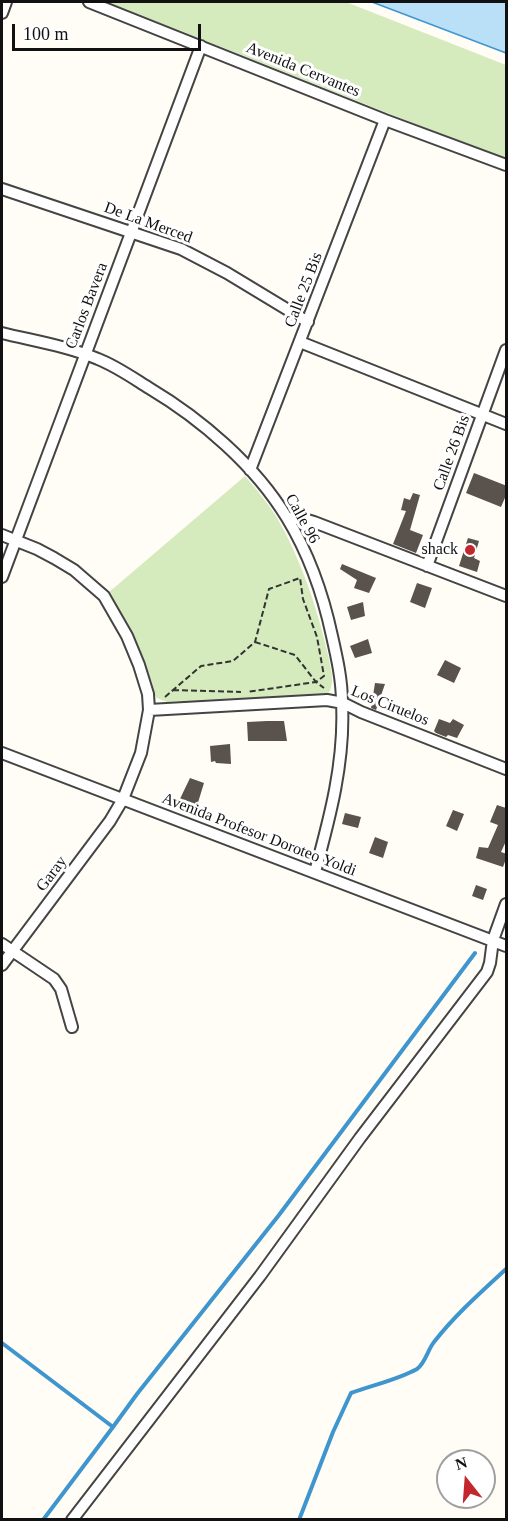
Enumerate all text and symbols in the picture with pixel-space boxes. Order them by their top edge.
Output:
scale bar [15,12,204,50]
text: 100 m [23,24,69,44]
street label: Avenida Cervantes [243,38,363,102]
street label: De La Merced [101,198,195,248]
street label: Calle 25 Bis [281,250,327,330]
street label: Carlos Bavera [62,260,112,352]
street label: Calle 26 Bis [429,413,475,493]
street label: Calle 96 [281,491,323,547]
place label: shack [422,540,458,560]
marker: shack [463,543,477,557]
street label: Los Ciruelos [348,682,432,730]
street label: Avenida Profesor Doroteo Yoldi [159,789,359,881]
street label: Garay [33,853,71,895]
north arrow [436,1449,496,1509]
text: N [453,1453,469,1473]

